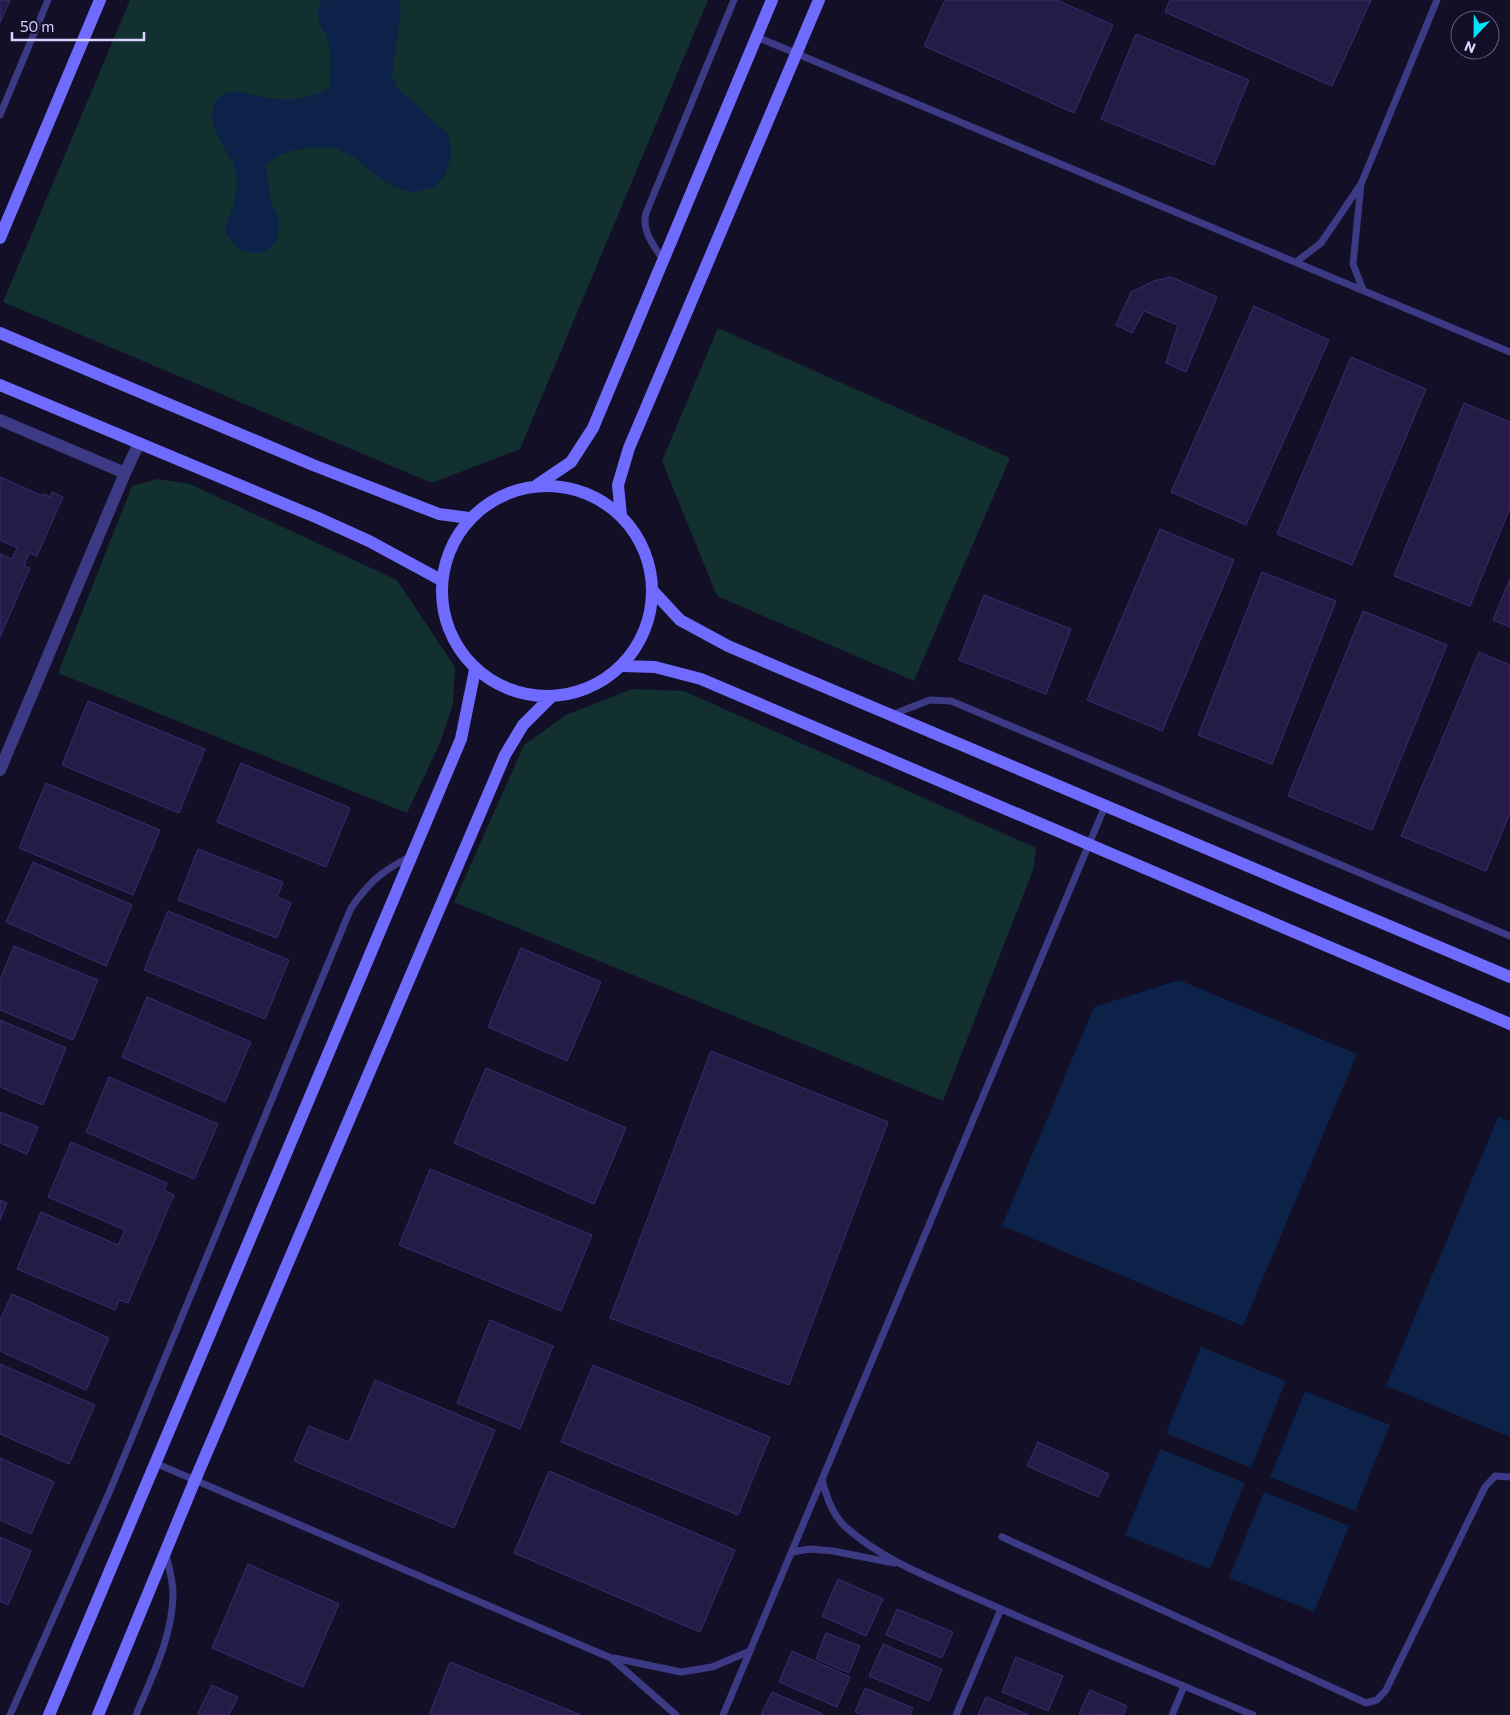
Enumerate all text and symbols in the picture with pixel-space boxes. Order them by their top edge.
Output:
scale bar [12,10,145,42]
north arrow [1450,10,1500,60]
text: 50 m [20,17,54,35]
text: N [1462,38,1478,57]

